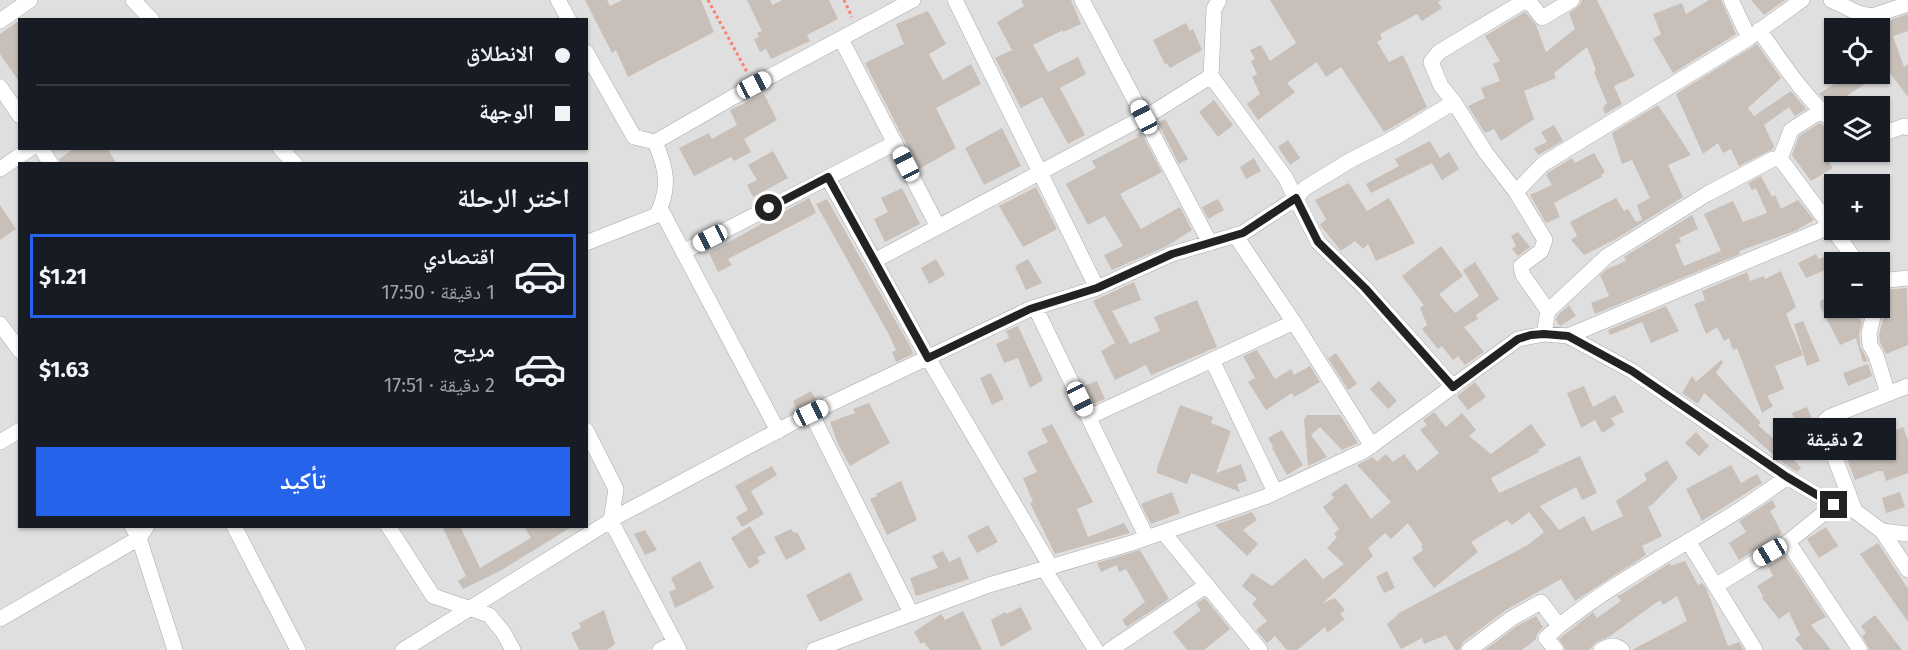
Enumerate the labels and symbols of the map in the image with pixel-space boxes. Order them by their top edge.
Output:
car [734,69,774,101]
car [1128,97,1160,137]
car [890,144,922,184]
route start [755,194,782,221]
car [690,222,730,254]
car [1064,379,1096,419]
car [791,397,831,429]
callout: 2 دقيقة [1772,418,1896,460]
route end [1820,491,1847,518]
car [1750,535,1790,569]

